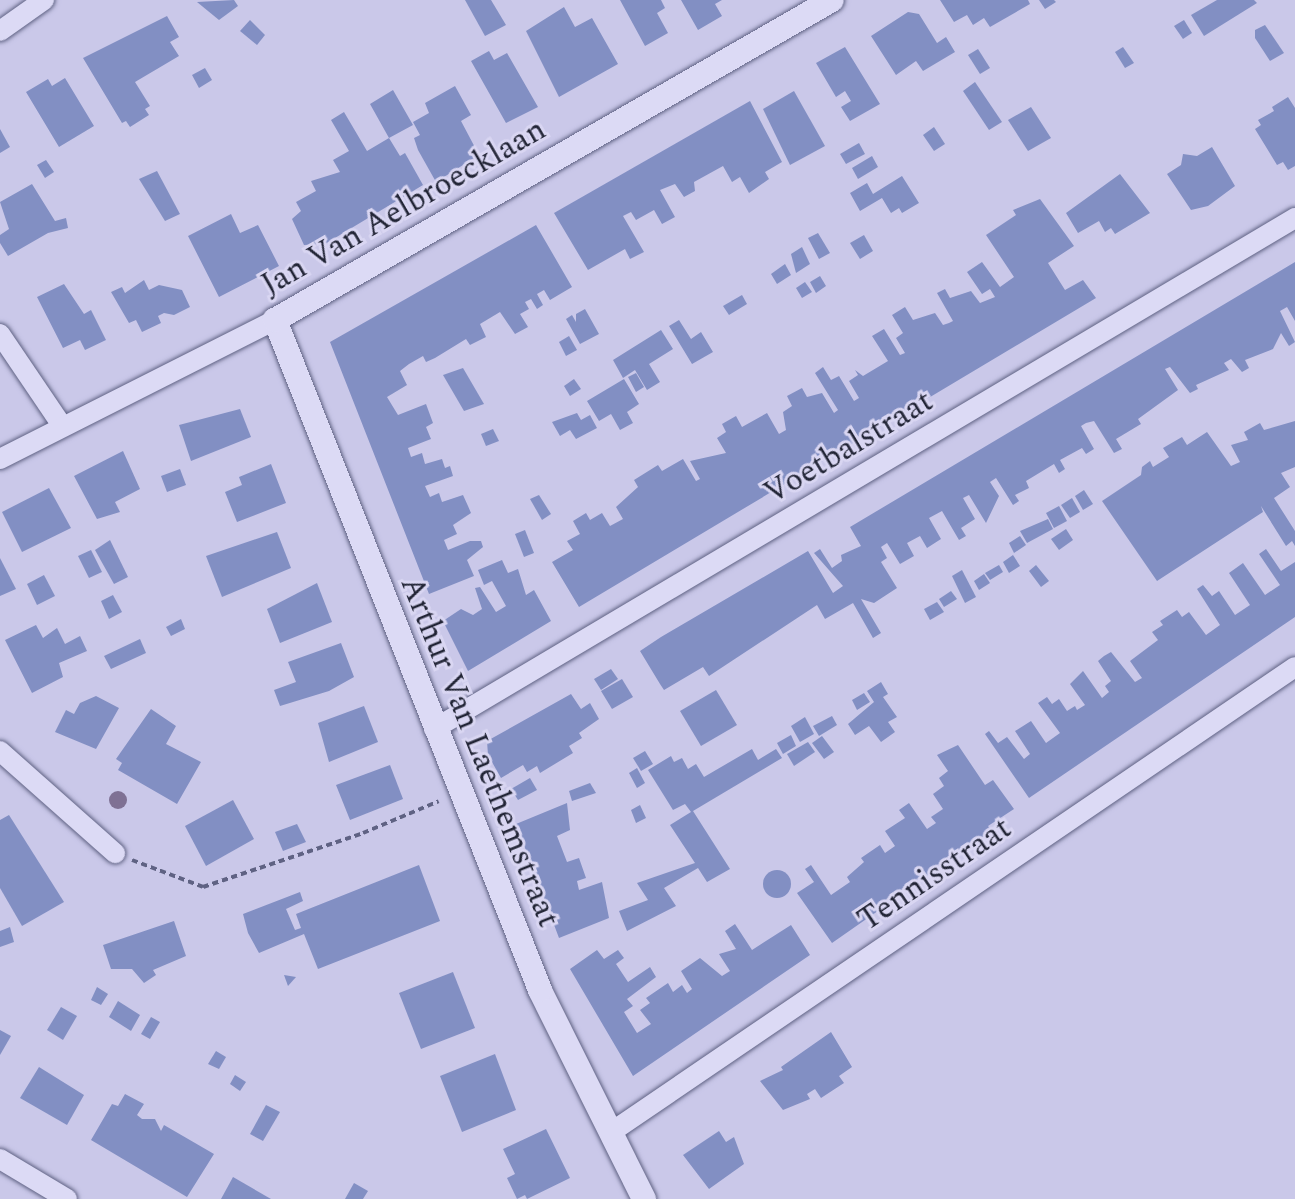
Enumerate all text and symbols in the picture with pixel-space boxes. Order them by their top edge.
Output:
street label: Jan Van Aelbroecklaan [255,111,553,305]
street label: Voetbalstraat [758,383,940,513]
street label: Arthur Van Laethemstraat [391,571,567,933]
street label: Tennisstraat [851,810,1019,940]

